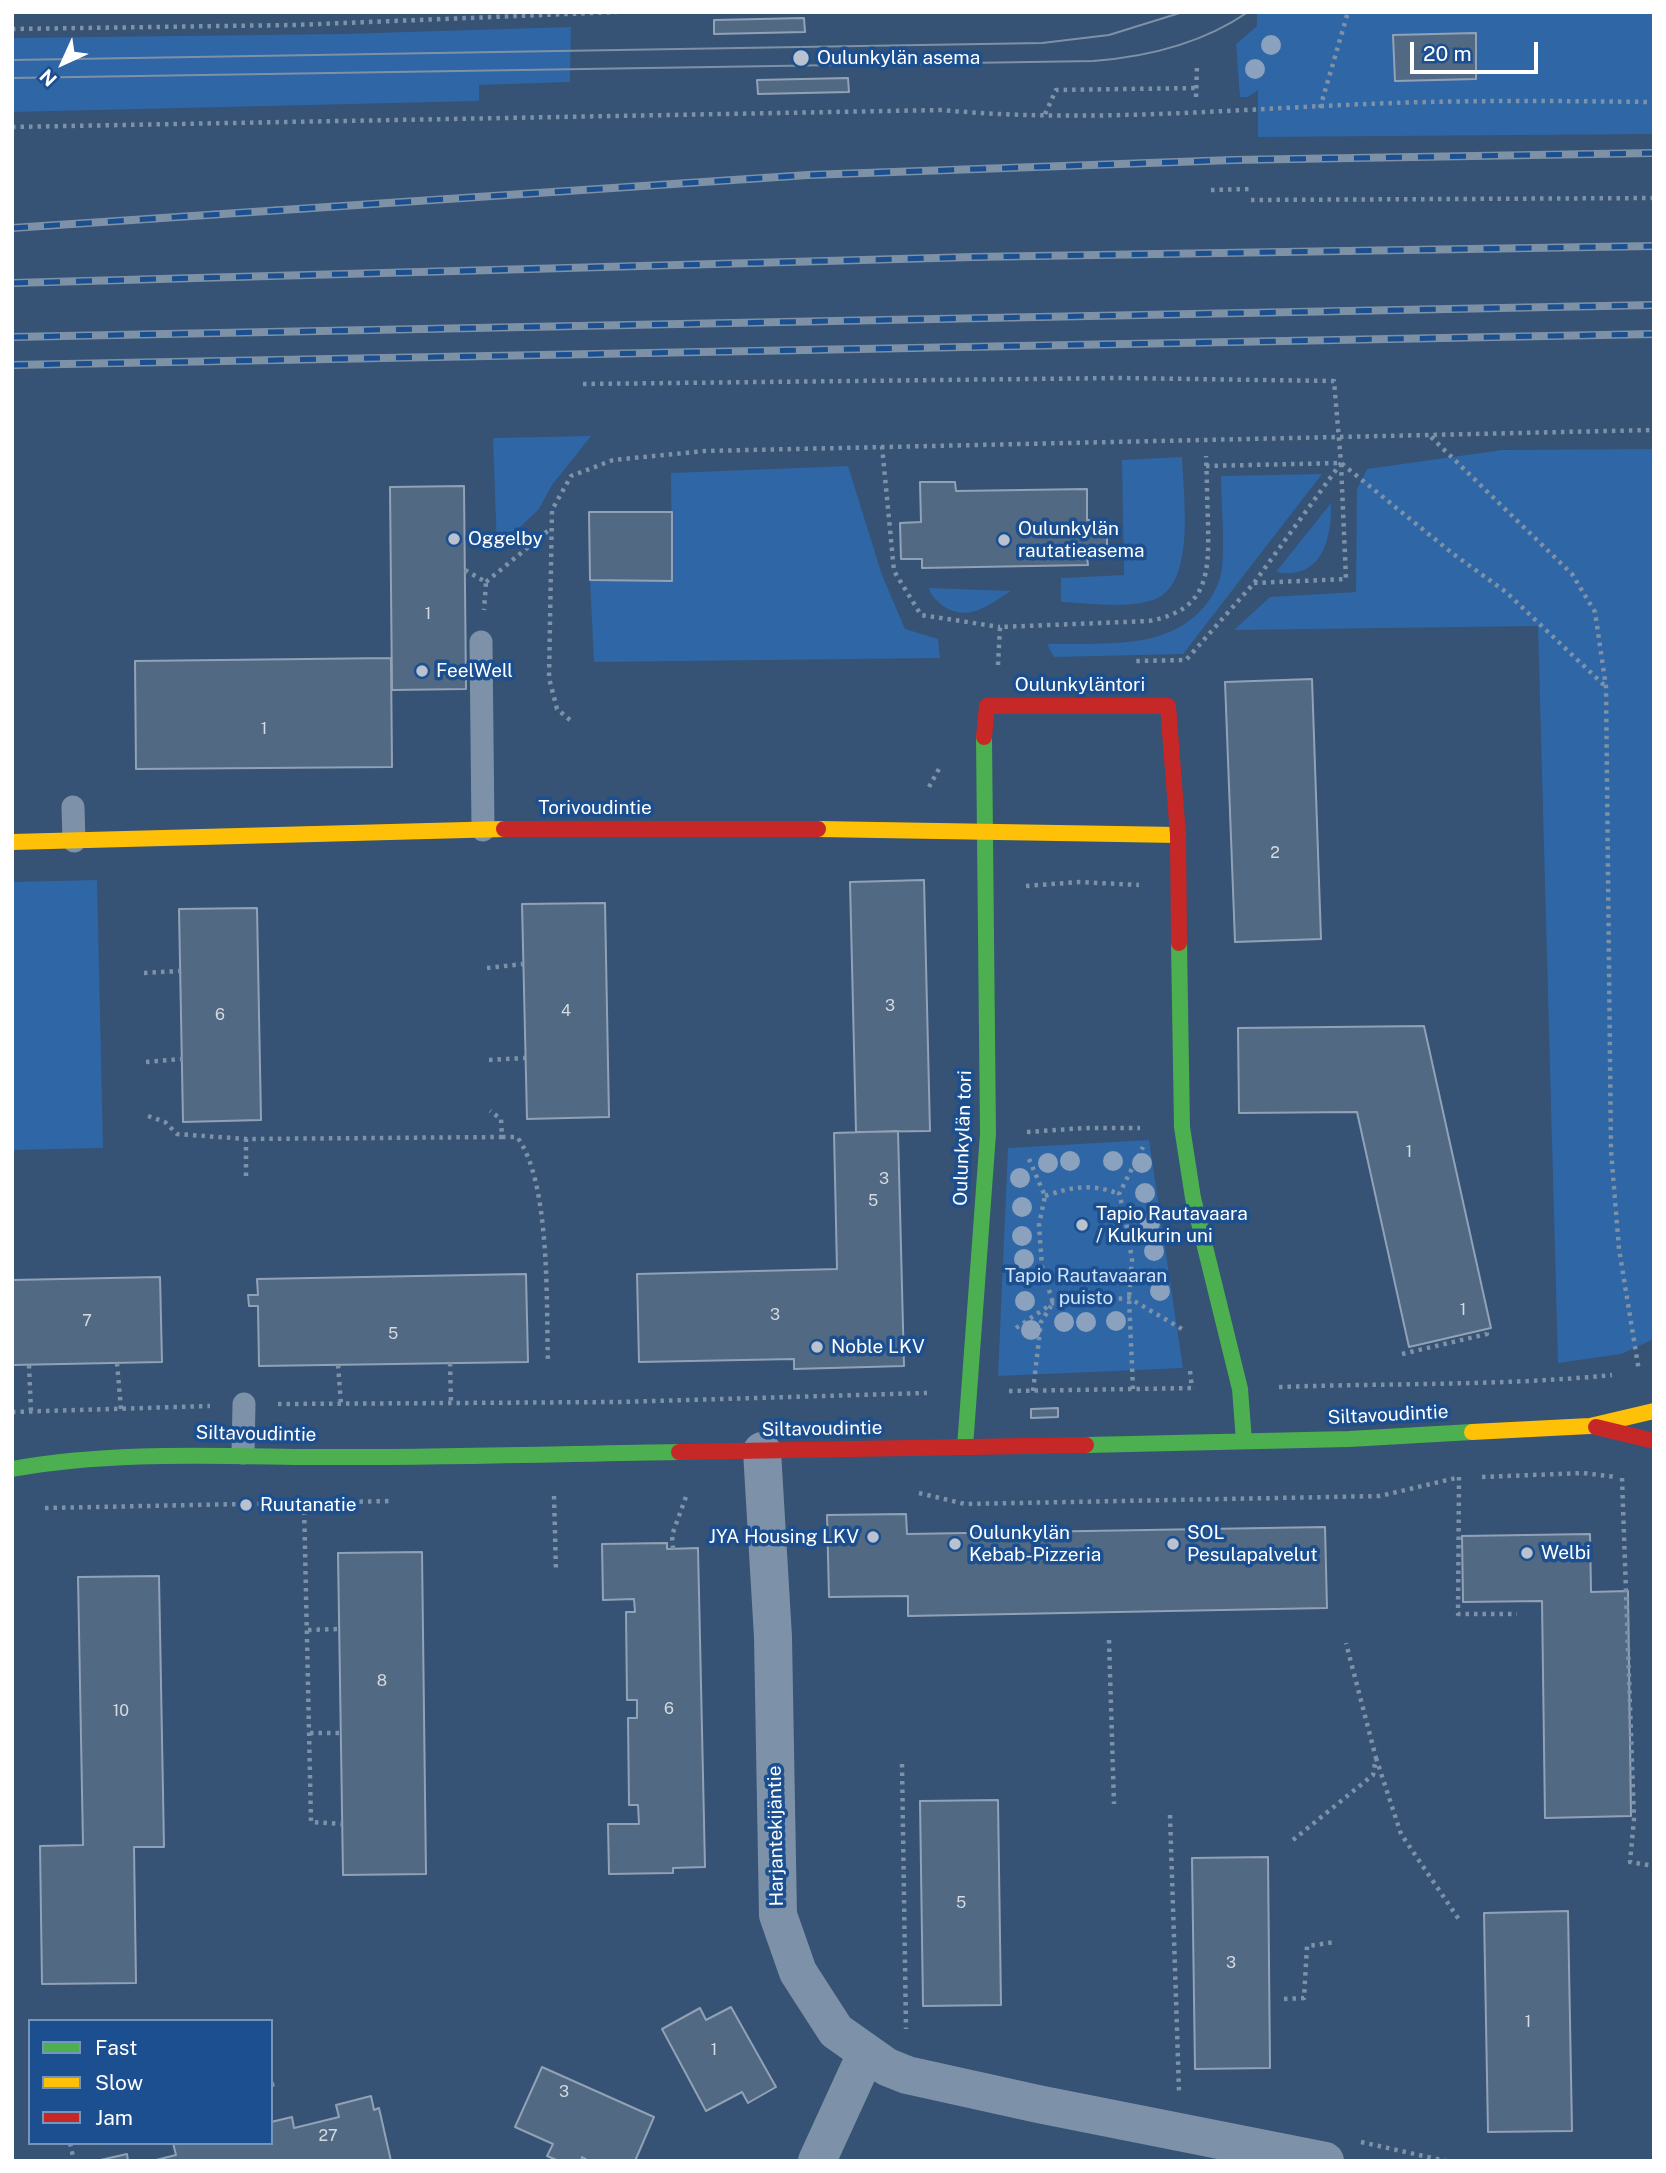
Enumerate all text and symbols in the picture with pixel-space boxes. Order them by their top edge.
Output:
north arrow [28,28,98,98]
scale bar [1414,28,1542,72]
text: 20 m [1423,41,1472,66]
place label: Oulunkylän asema [817,47,980,69]
marker: Oulunkylän asema [791,48,811,68]
text: N [35,65,61,91]
place label: Oulunkylän rautatieasema [1018,518,1144,562]
place label: Oggelby [468,528,543,550]
marker: Oggelby [446,531,462,547]
marker: Oulunkylän rautatieasema [996,532,1012,548]
house number: 1 [425,604,431,624]
place label: FeelWell [436,660,513,682]
marker: FeelWell [414,663,430,679]
street label: Oulunkyläntori [1015,674,1145,696]
house number: 1 [261,719,267,739]
street label: Torivoudintie [538,797,652,819]
house number: 2 [1270,843,1280,863]
house number: 3 [885,996,895,1016]
house number: 4 [561,1001,571,1021]
house number: 6 [215,1005,225,1025]
street label: Oulunkylän tori [949,1070,977,1206]
house number: 1 [1406,1142,1412,1162]
house number: 3 [879,1169,889,1189]
house number: 5 [868,1191,878,1211]
place label: Tapio Rautavaara / Kulkurin uni [1096,1203,1248,1247]
marker: Tapio Rautavaara / Kulkurin uni [1074,1217,1090,1233]
park label: Tapio Rautavaaran puisto [1005,1265,1167,1309]
house number: 1 [1460,1300,1466,1320]
house number: 3 [770,1305,780,1325]
house number: 7 [82,1311,92,1331]
house number: 5 [388,1324,398,1344]
place label: Noble LKV [831,1336,925,1358]
marker: Noble LKV [809,1339,825,1355]
street label: Siltavoudintie [1327,1400,1449,1430]
street label: Siltavoudintie [761,1417,883,1441]
street label: Siltavoudintie [195,1422,317,1446]
place label: Ruutanatie [260,1494,356,1516]
marker: Ruutanatie [238,1497,254,1513]
place label: Oulunkylän Kebab-Pizzeria [969,1522,1101,1566]
place label: SOL Pesulapalvelut [1187,1522,1318,1566]
place label: JYA Housing LKV [709,1526,859,1548]
marker: JYA Housing LKV [865,1529,881,1545]
marker: Oulunkylän Kebab-Pizzeria [947,1536,963,1552]
marker: SOL Pesulapalvelut [1165,1536,1181,1552]
place label: Welbi [1541,1542,1591,1564]
marker: Welbi [1519,1545,1535,1561]
house number: 8 [377,1671,387,1691]
house number: 6 [664,1699,674,1719]
house number: 10 [113,1701,129,1721]
street label: Harjantekijäntie [763,1765,789,1907]
house number: 5 [956,1893,966,1913]
house number: 3 [1226,1953,1236,1973]
house number: 1 [1525,2012,1531,2032]
legend [28,2019,273,2145]
text: Fast [95,2035,137,2060]
house number: 1 [711,2040,717,2060]
text: Slow [95,2070,143,2095]
house number: 3 [559,2082,569,2102]
text: Jam [95,2105,133,2130]
house number: 27 [318,2126,338,2146]

